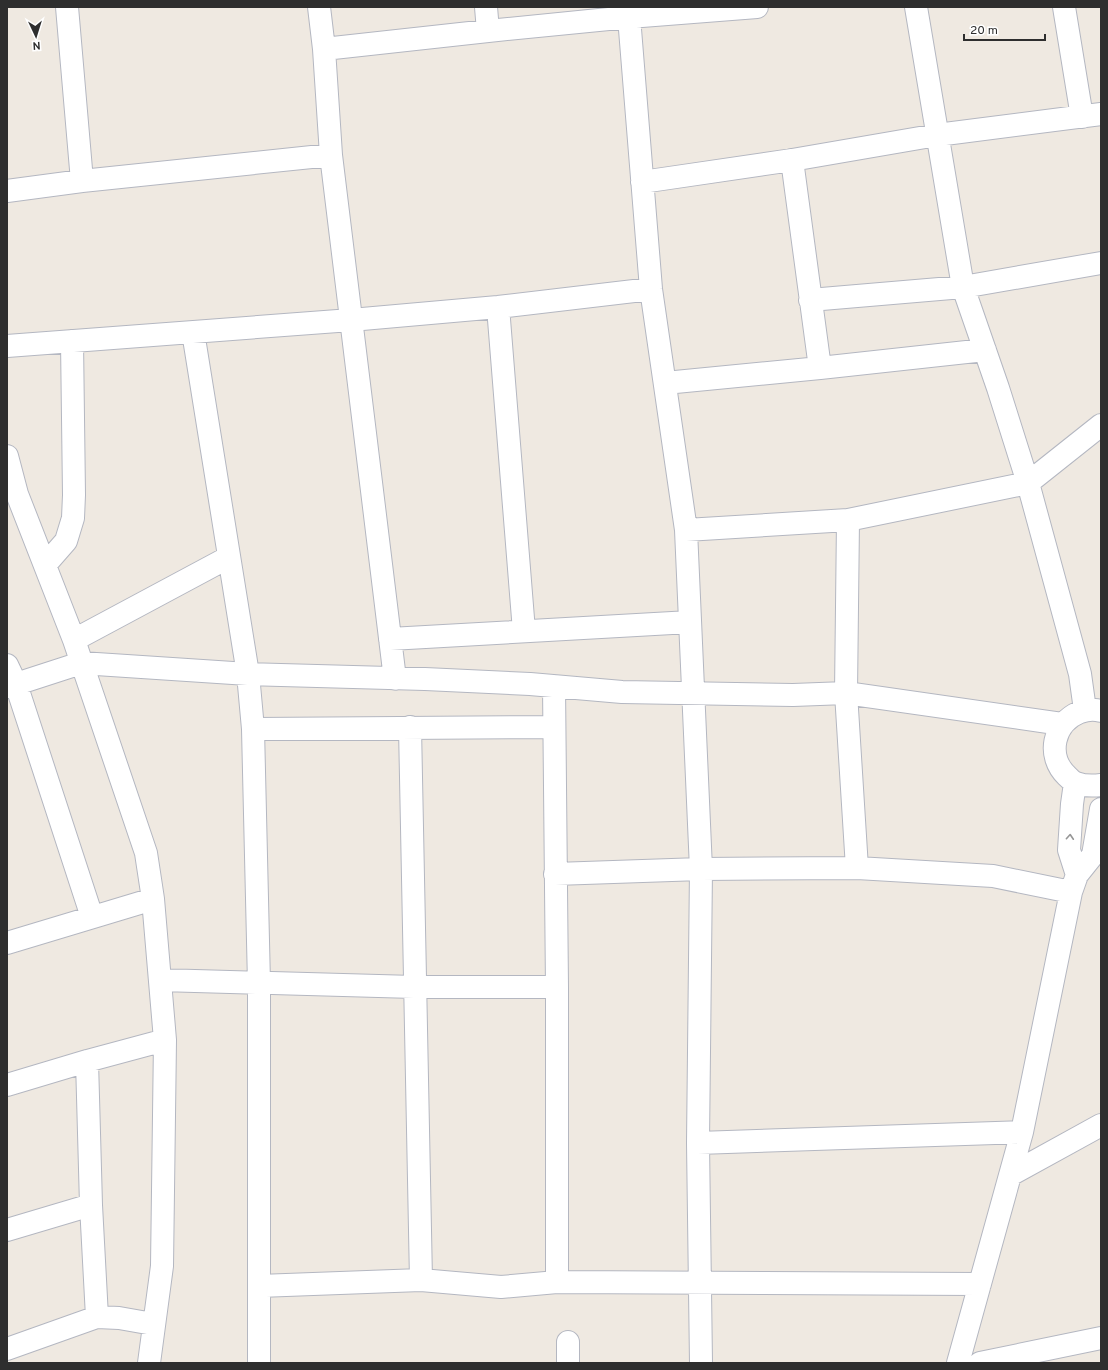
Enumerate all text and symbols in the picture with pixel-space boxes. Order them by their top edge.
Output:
north arrow [16,16,56,56]
scale bar [964,16,1045,42]
text: 20 m [970,23,998,39]
text: N [32,38,41,52]
one-way arrow [1066,834,1074,840]

